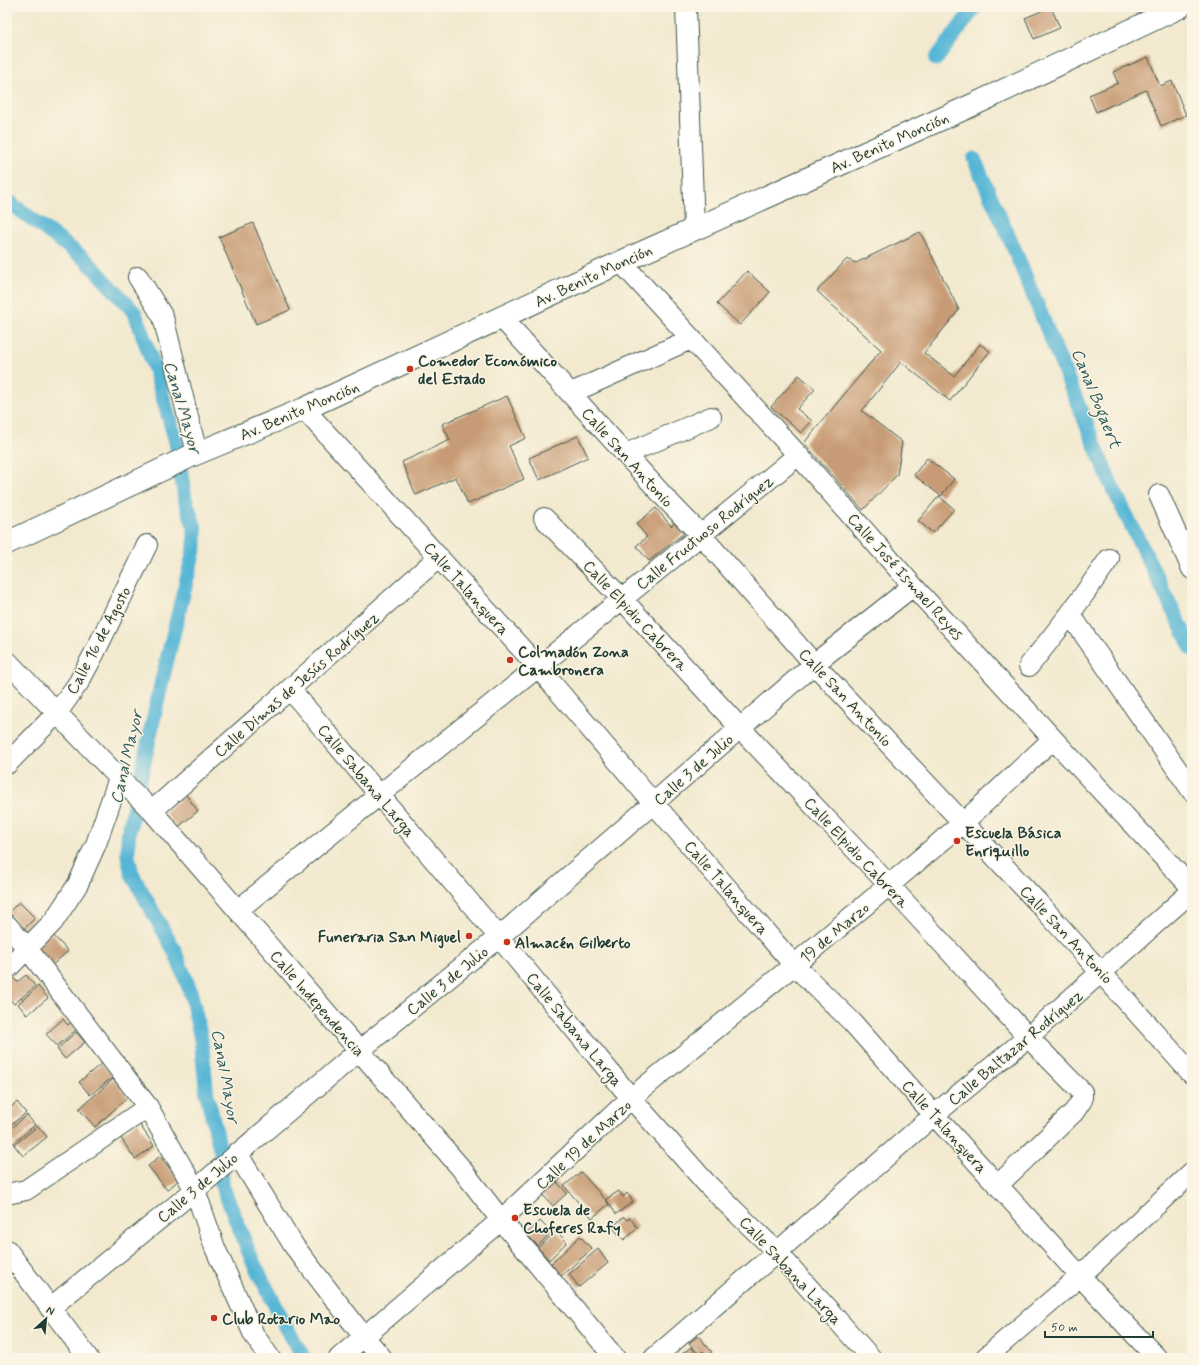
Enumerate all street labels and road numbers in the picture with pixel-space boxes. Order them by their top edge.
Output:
street label: Av. Benito Monción [827,108,952,179]
street label: Av. Benito Monción [531,240,656,313]
street label: Av. Benito Monción [237,377,362,446]
street label: Calle San Antonio [576,404,677,513]
street label: Calle Fructuoso Rodríguez [632,471,778,595]
street label: Calle José Ismael Reyes [842,509,968,645]
street label: Calle Talanquera [418,538,513,640]
street label: Calle Elpidio Cabrera [578,556,692,676]
street label: Calle 16 de Agosto [62,583,137,698]
street label: Calle Dimas de Jesús Rodríguez [210,607,384,763]
street label: Calle San Antonio [794,644,896,752]
street label: Calle Sabana Larga [312,720,419,842]
street label: Calle 3 de Julio [650,729,739,811]
street label: Calle Elpidio Cabrera [799,793,913,913]
street label: Calle Talanquera [679,836,773,940]
street label: Calle San Antonio [1015,881,1117,989]
street label: 19 de Marzo [796,898,874,968]
street label: Calle 3 de Julio [403,942,493,1021]
street label: Calle Independencia [265,946,369,1062]
street label: Calle Sabana Larga [520,968,626,1092]
street label: Calle Baltazar Rodríguez [944,985,1088,1111]
street label: Calle Talanquera [896,1076,991,1178]
street label: Calle 19 de Marzo [532,1095,636,1195]
street label: Calle 3 de Julio [153,1148,243,1228]
street label: Calle Sabana Larga [733,1212,846,1331]

